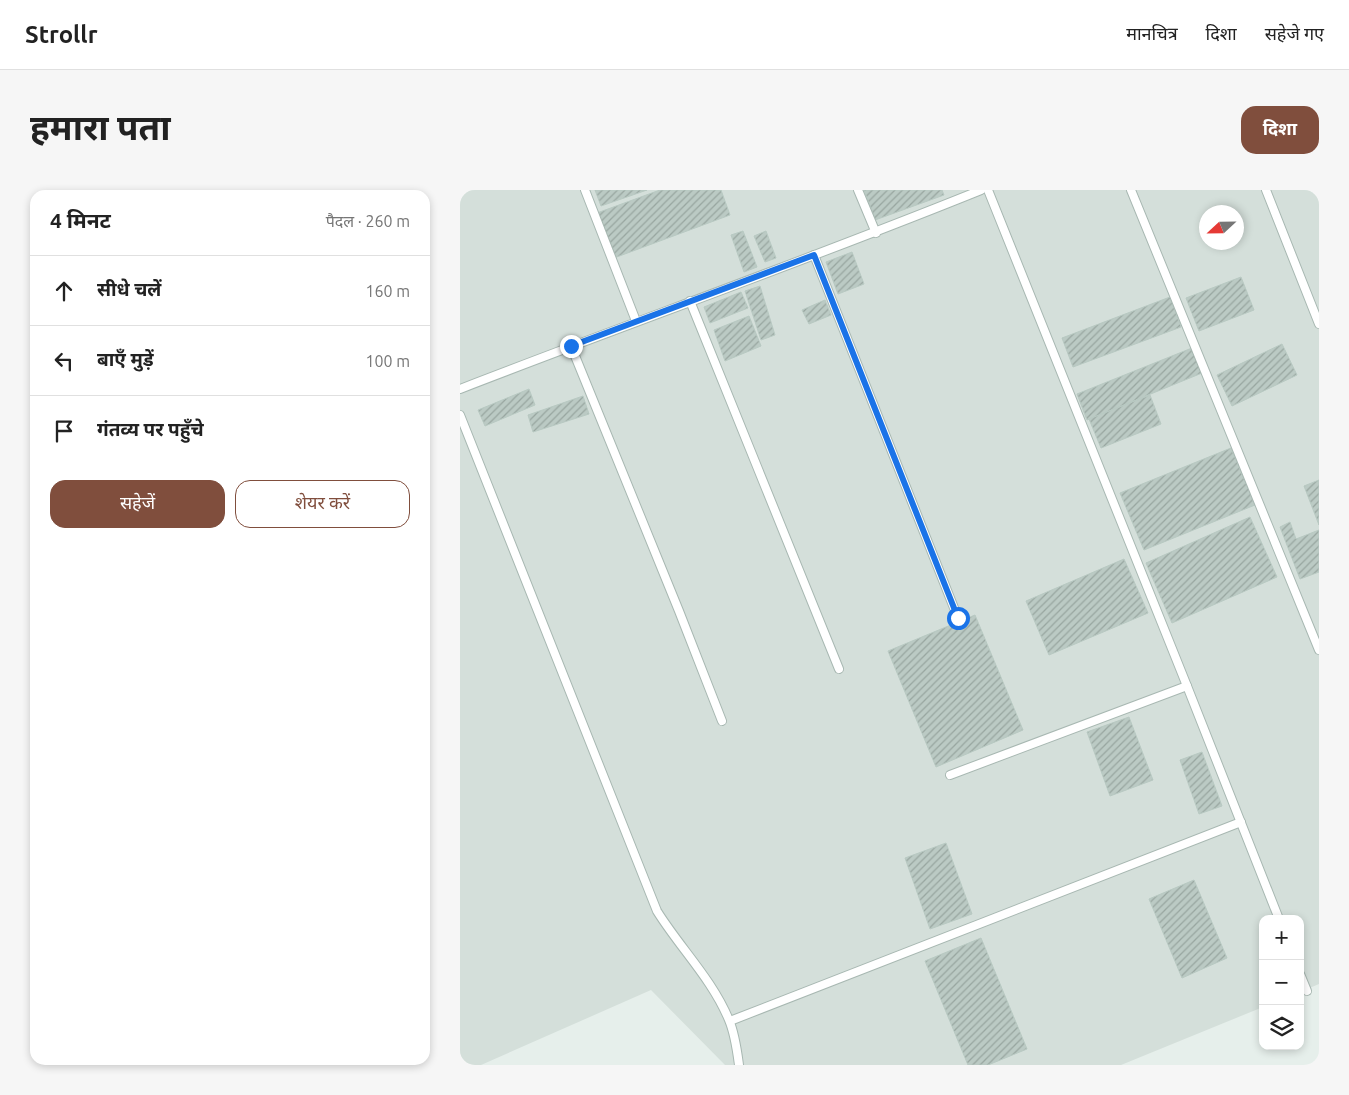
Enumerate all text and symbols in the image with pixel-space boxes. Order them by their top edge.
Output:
text: Strollr [25,21,98,48]
text: मानचित्र [1126,23,1178,43]
text: दिशा [1206,23,1237,43]
text: सहेजे गए [1265,23,1324,43]
button: दिशा [1241,106,1319,154]
text: हमारा पता [30,107,170,147]
north arrow [1199,205,1244,250]
text: 4 मिनट [50,208,111,232]
text: पैदल · 260 m [326,212,410,230]
icon: ahead [50,277,78,305]
text: सीधे चलें [97,278,161,300]
text: 160 m [365,282,410,300]
route end [560,335,583,358]
icon: left [50,347,78,375]
text: बाएँ मुड़ें [97,348,154,370]
text: 100 m [365,352,410,370]
icon: arrive [50,417,78,445]
text: गंतव्य पर पहुँचे [97,418,204,440]
button: सहेजें [50,480,225,528]
button: शेयर करें [235,480,410,528]
route start [947,607,970,630]
map controls [1259,915,1304,1050]
button: + [1259,915,1304,960]
button: − [1259,960,1304,1005]
button: layers [1259,1005,1304,1050]

